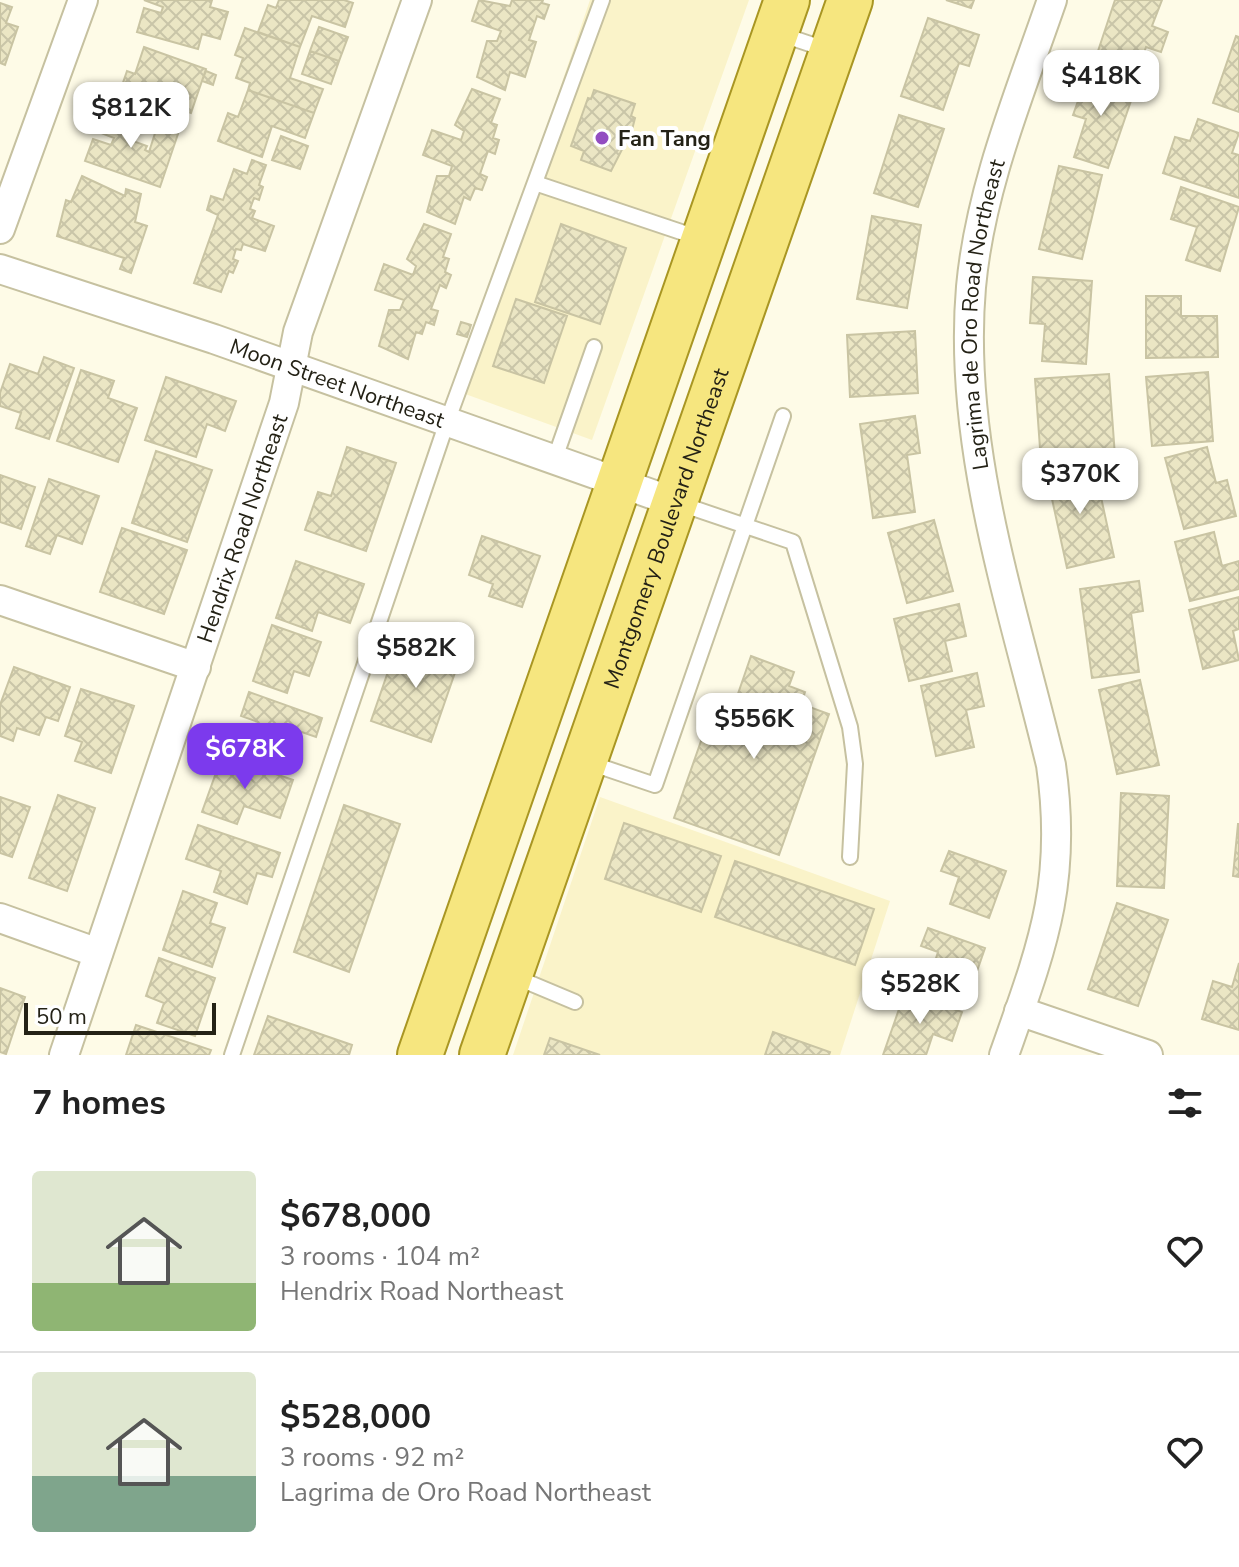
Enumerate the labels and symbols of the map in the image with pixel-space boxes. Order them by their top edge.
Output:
pin: $418K [1045,50,1157,118]
pin: $812K [75,82,187,150]
place label: Fan Tang [618,124,711,154]
marker: Fan Tang [593,129,611,147]
street label: Lagrima de Oro Road Northeast [955,155,1013,472]
street label: Moon Street Northeast [226,332,449,436]
street label: Montgomery Boulevard Northeast [597,364,737,693]
street label: Hendrix Road Northeast [190,410,295,647]
pin: $370K [1024,448,1136,516]
pin: $582K [360,622,472,690]
pin: $556K [698,693,810,761]
pin: $678K [189,723,301,791]
pin: $528K [864,958,976,1026]
scale bar [24,999,216,1035]

